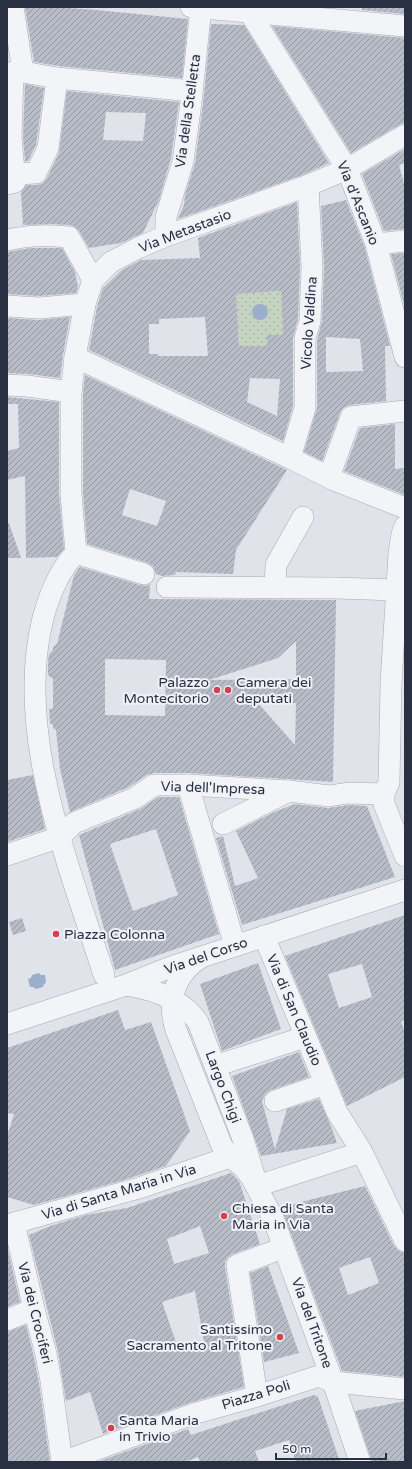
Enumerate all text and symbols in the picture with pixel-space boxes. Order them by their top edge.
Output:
street label: Via della Stelletta [172,53,204,169]
street label: Via d'Ascanio [333,158,383,248]
street label: Via Metastasio [136,206,234,256]
street label: Vicolo Valdina [297,276,321,370]
place label: Palazzo Montecitorio [124,674,209,707]
place label: Camera dei deputati [236,674,312,707]
marker: Palazzo Montecitorio [212,685,222,695]
marker: Camera dei deputati [223,685,233,695]
street label: Via dell'Impresa [160,778,266,798]
place label: Piazza Colonna [64,926,165,943]
marker: Piazza Colonna [51,929,61,939]
street label: Via del Corso [162,934,250,978]
street label: Via di San Claudio [263,952,325,1068]
street label: Largo Chigi [201,1048,245,1126]
street label: Via di Santa Maria in Via [40,1160,198,1224]
place label: Chiesa di Santa Maria in Via [232,1200,334,1233]
marker: Chiesa di Santa Maria in Via [219,1211,229,1221]
street label: Via dei Crociferi [14,1260,56,1366]
street label: Via del Tritone [288,1275,336,1371]
place label: Santissimo Sacramento al Tritone [127,1321,272,1354]
marker: Santissimo Sacramento al Tritone [275,1332,285,1342]
street label: Piazza Poli [220,1377,292,1413]
place label: Santa Maria in Trivio [119,1412,199,1445]
marker: Santa Maria in Trivio [106,1423,116,1433]
scale bar [276,1435,386,1461]
text: 50 m [282,1442,311,1456]

